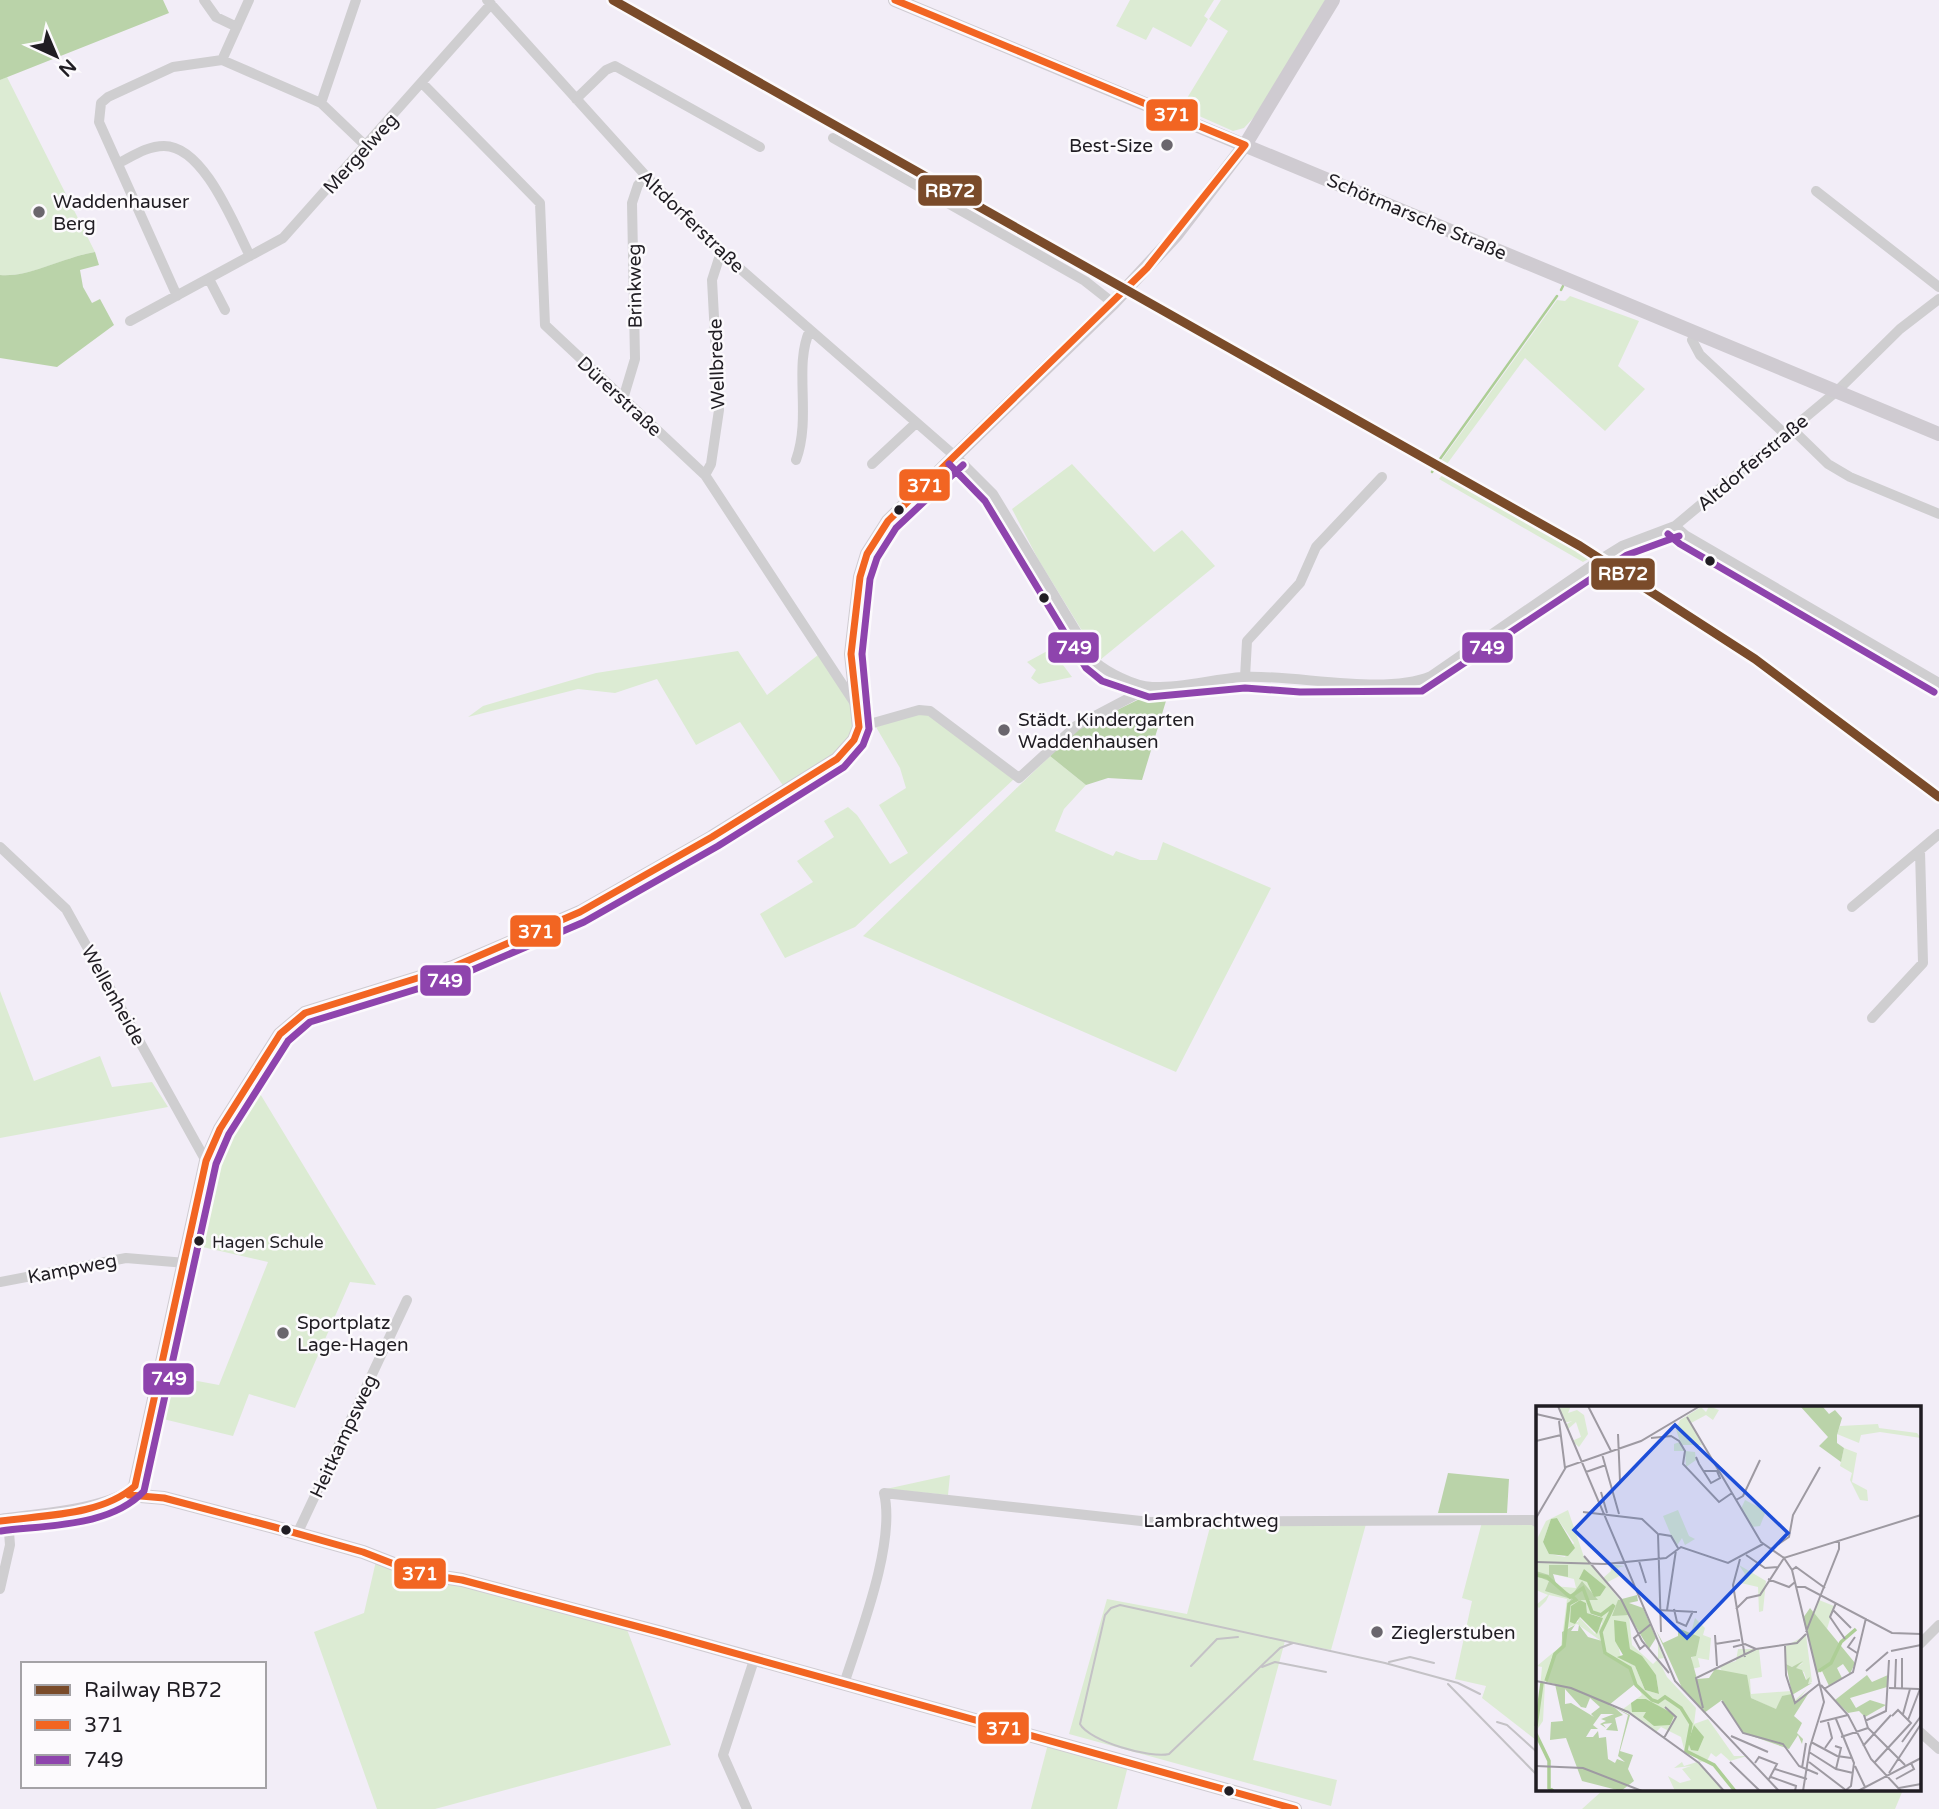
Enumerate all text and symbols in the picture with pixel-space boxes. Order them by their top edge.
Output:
north arrow [21,21,91,91]
text: N [54,54,80,81]
line badge: 371 [1145,98,1199,132]
text: 371 [1154,104,1190,126]
street label: Mergelweg [319,109,403,199]
place label: Best-Size [1069,135,1153,157]
marker: Best-Size [1159,137,1175,153]
street label: Altdorferstraße [634,166,749,278]
street label: Schötmarsche Straße [1324,169,1510,265]
line badge: RB72 [917,174,983,207]
text: RB72 [925,180,975,202]
place label: Waddenhauser Berg [53,191,190,235]
marker: Waddenhauser Berg [31,204,47,220]
street label: Brinkweg [623,243,647,328]
street label: Wellbrede [704,318,730,410]
street label: Dürerstraße [573,352,666,441]
street label: Altdorferstraße [1693,410,1813,516]
line badge: 371 [898,468,951,502]
text: 371 [907,475,943,497]
unlabelled marker [892,503,906,517]
unlabelled marker [1703,554,1717,568]
line badge: RB72 [1590,557,1656,591]
text: RB72 [1598,563,1648,585]
unlabelled marker [1037,591,1051,605]
line badge: 749 [1047,631,1100,664]
line badge: 749 [1461,631,1514,664]
text: 749 [1056,637,1092,659]
text: 749 [1469,637,1505,659]
place label: Städt. Kindergarten Waddenhausen [1018,709,1195,753]
marker: Städt. Kindergarten Waddenhausen [996,722,1012,738]
line badge: 371 [509,914,562,948]
text: 371 [518,921,554,943]
street label: Wellenheide [77,942,150,1049]
line badge: 749 [419,964,472,997]
text: 749 [427,970,463,992]
place label: Hagen Schule [212,1232,324,1253]
marker: Hagen Schule [192,1234,206,1248]
street label: Kampweg [26,1250,119,1288]
place label: Sportplatz Lage-Hagen [297,1312,408,1356]
marker: Sportplatz Lage-Hagen [275,1325,291,1341]
line badge: 749 [142,1362,195,1396]
text: 749 [151,1368,187,1390]
street label: Heitkampsweg [306,1371,382,1502]
inset map [1536,1406,1922,1792]
street label: Lambrachtweg [1143,1510,1279,1532]
unlabelled marker [279,1523,293,1537]
line badge: 371 [393,1557,447,1590]
text: 371 [402,1563,438,1585]
place label: Zieglerstuben [1391,1622,1516,1644]
marker: Zieglerstuben [1369,1624,1385,1640]
legend [21,1662,266,1788]
text: Railway RB72 [84,1678,222,1703]
line badge: 371 [977,1711,1030,1745]
text: 371 [84,1713,124,1738]
text: 371 [986,1718,1022,1740]
text: 749 [84,1748,124,1773]
unlabelled marker [1222,1784,1236,1798]

